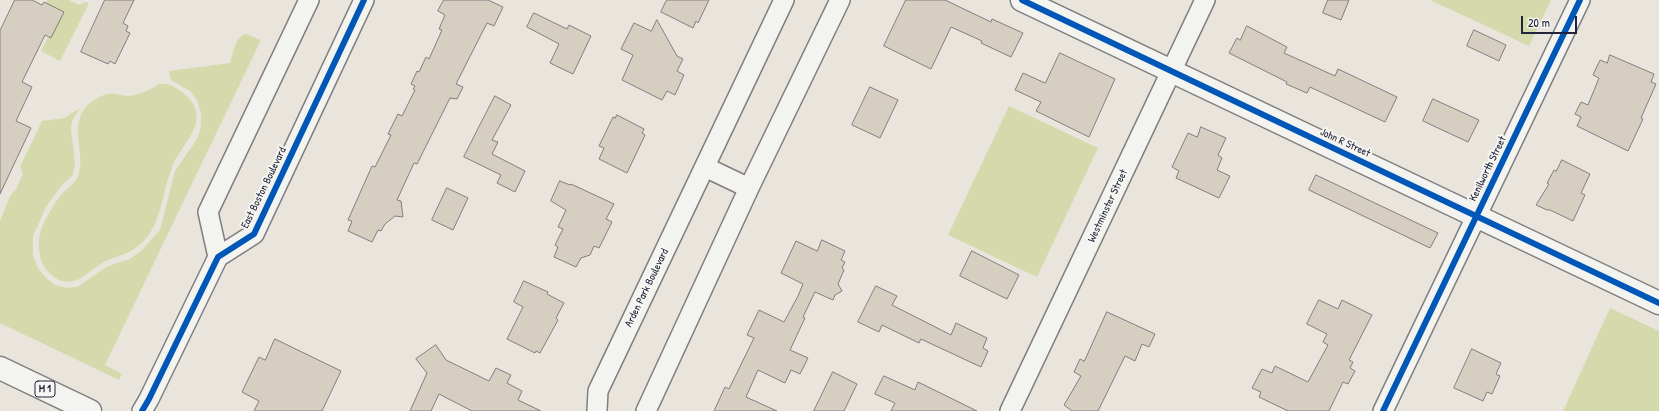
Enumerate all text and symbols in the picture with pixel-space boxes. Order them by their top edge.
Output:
scale bar [1523,8,1579,34]
text: 20 m [1528,14,1550,31]
street label: John R Street [1318,126,1372,160]
street label: Kenilworth Street [1467,134,1509,204]
street label: East Boston Boulevard [239,145,289,231]
street label: Westminster Street [1085,167,1131,245]
street label: Arden Park Boulevard [622,247,672,329]
road number: M 1 [35,381,55,397]

